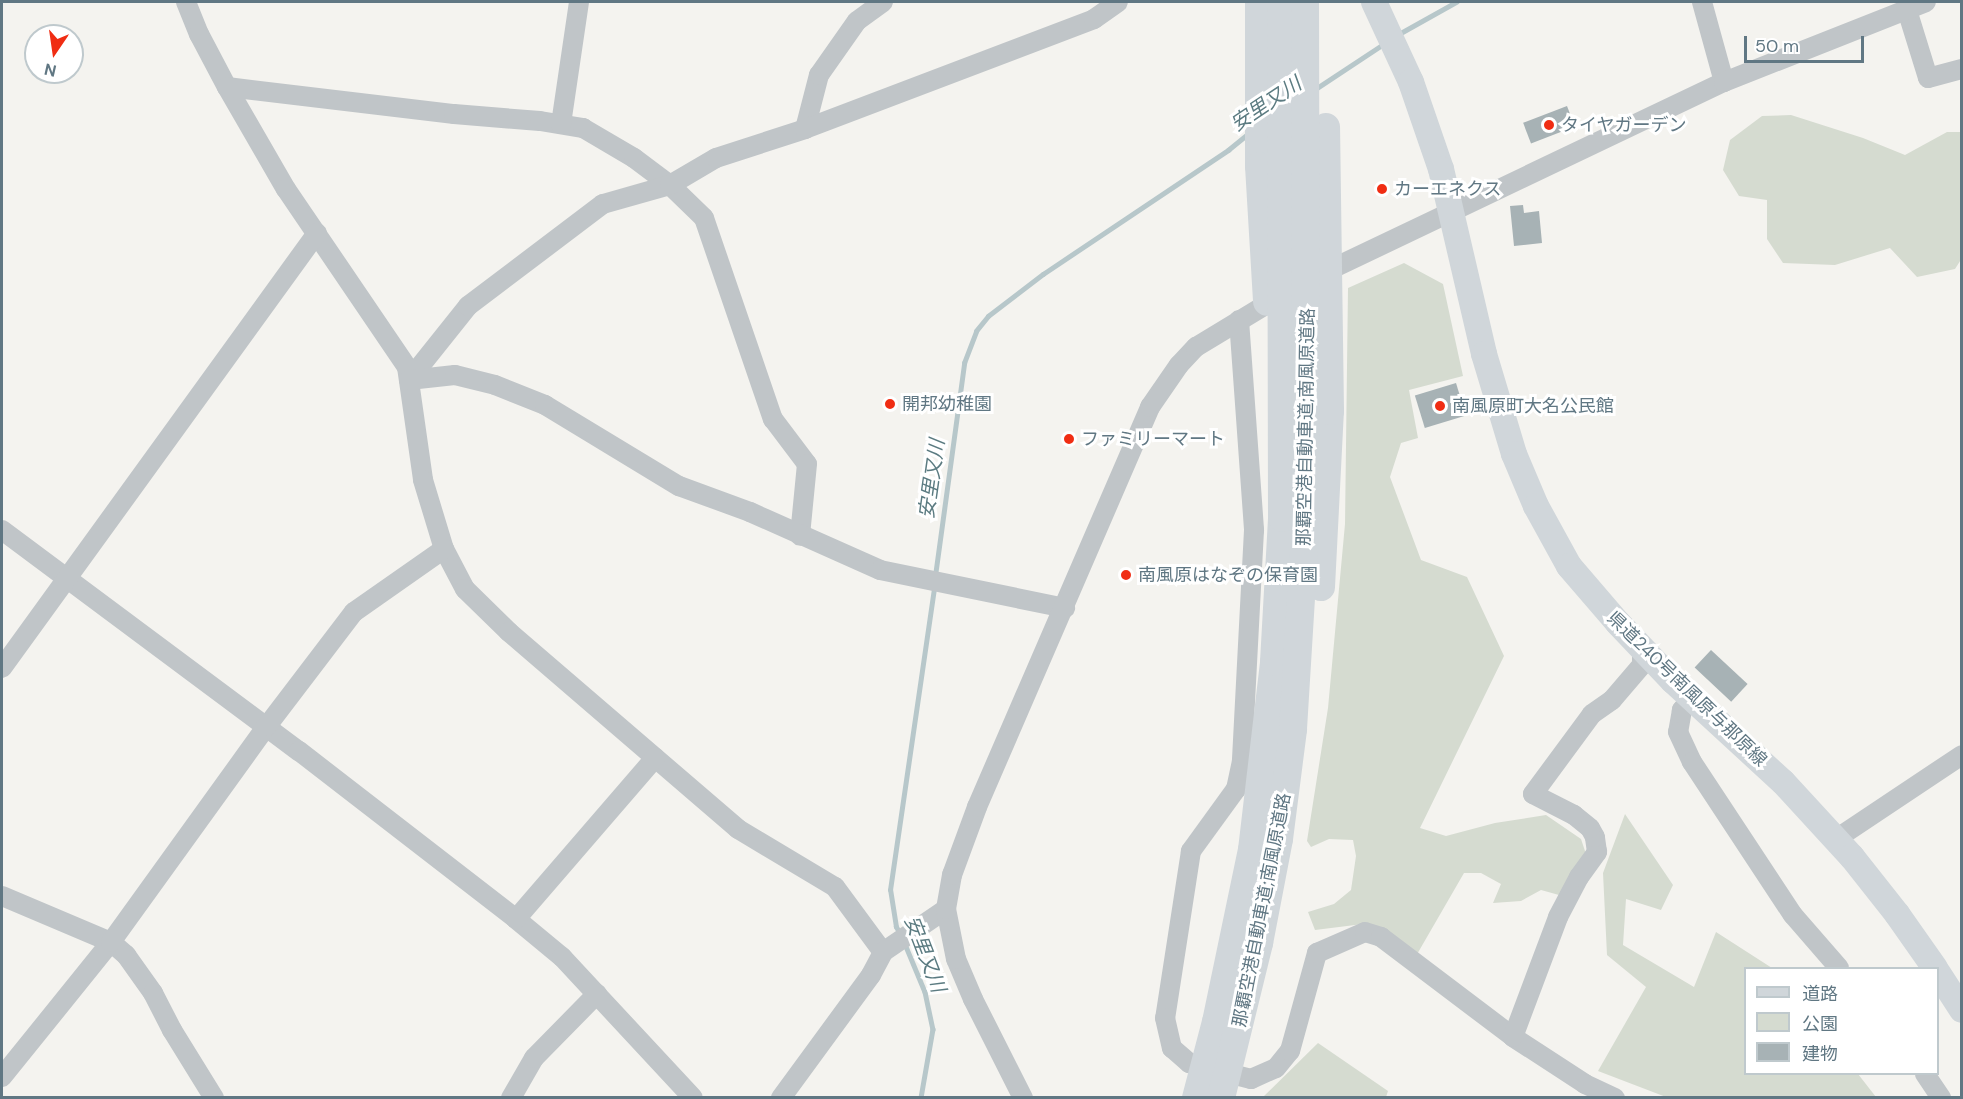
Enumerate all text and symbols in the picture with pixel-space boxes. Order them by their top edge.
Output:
north arrow [24,24,84,84]
scale bar [1747,24,1867,62]
text: 50 m [1755,34,1799,58]
text: N [42,59,58,82]
water label: 安里又川 [1226,72,1306,136]
place label: タイヤガーデン [1561,114,1687,136]
marker: タイヤガーデン [1542,118,1556,132]
place label: カーエネクス [1394,178,1502,200]
marker: カーエネクス [1375,182,1389,196]
street label: 那覇空港自動車道;南風原道路 [1293,308,1319,546]
place label: 開邦幼稚園 [902,393,992,415]
place label: 南風原町大名公民館 [1452,395,1614,417]
marker: 開邦幼稚園 [883,397,897,411]
marker: 南風原町大名公民館 [1433,399,1447,413]
place label: ファミリーマート [1081,428,1225,450]
marker: ファミリーマート [1062,432,1076,446]
water label: 安里又川 [915,438,949,520]
place label: 南風原はなぞの保育園 [1138,564,1318,586]
marker: 南風原はなぞの保育園 [1119,568,1133,582]
street label: 県道240号南風原与那原線 [1603,607,1771,771]
street label: 那覇空港自動車道;南風原道路 [1229,791,1295,1029]
water label: 安里又川 [899,912,951,996]
legend [1744,967,1939,1075]
text: 道路 [1802,982,1838,1006]
text: 公園 [1802,1012,1838,1036]
text: 建物 [1802,1042,1838,1066]

